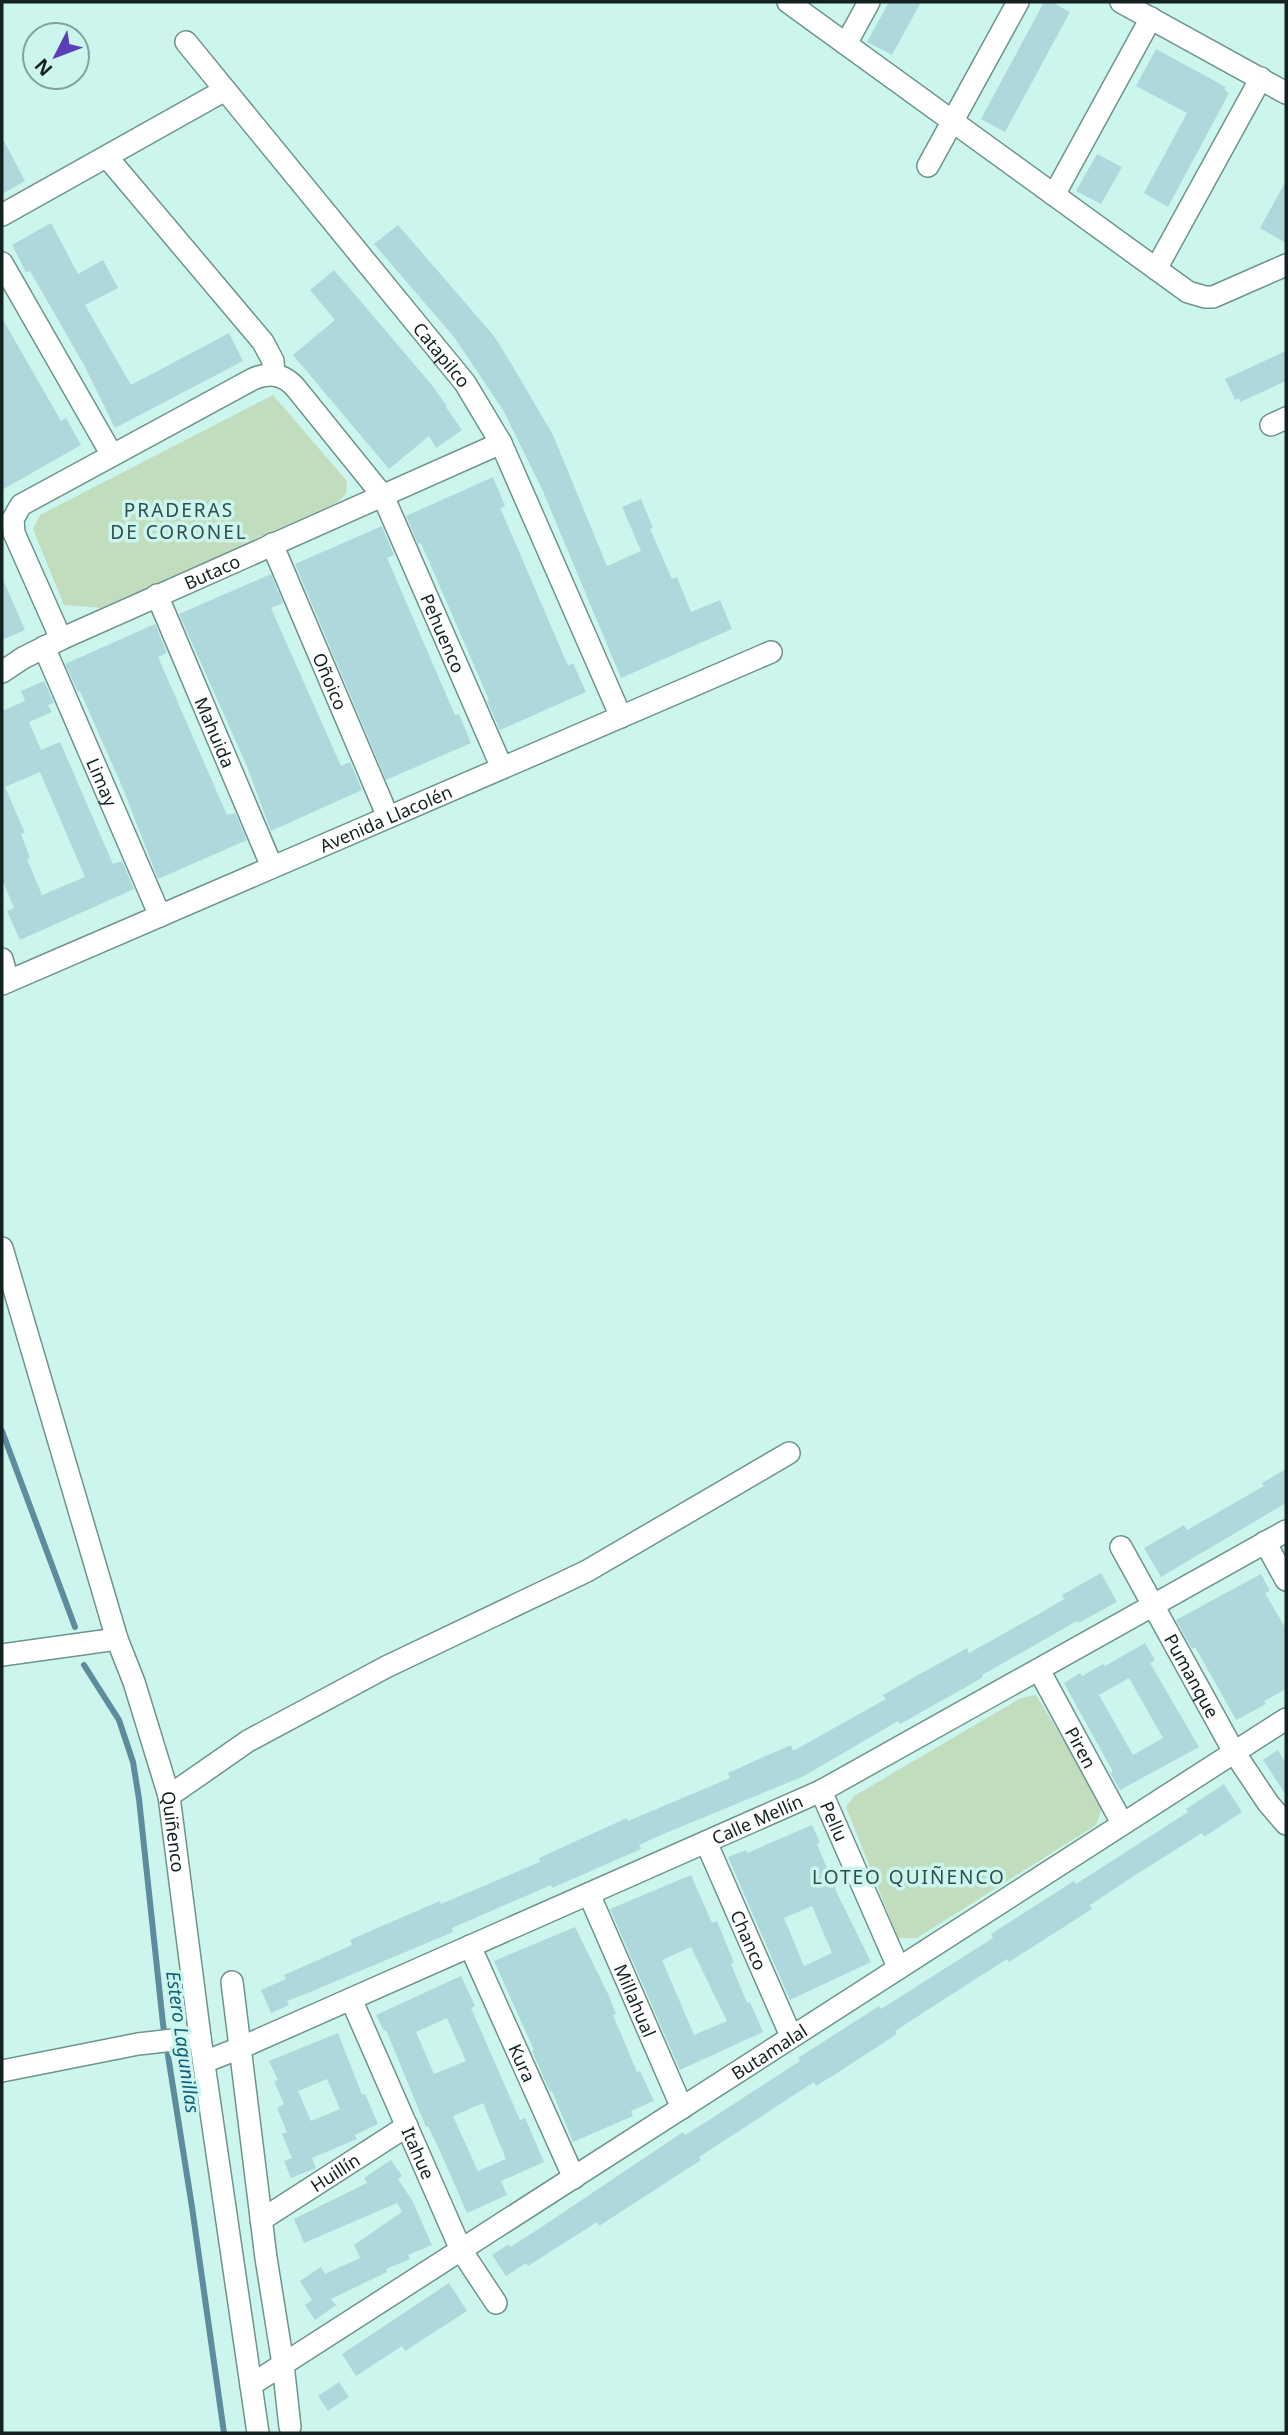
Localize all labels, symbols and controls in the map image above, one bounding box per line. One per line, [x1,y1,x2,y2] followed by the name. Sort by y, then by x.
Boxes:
[21,21,91,91] north arrow
[29,53,58,82] text: N
[408,317,476,392] street label: Catapilco
[110,497,248,545] district label: PRADERAS DE CORONEL
[180,549,244,595] street label: Butaco
[415,590,471,676] street label: Pehuenco
[307,649,353,714] street label: Oñoico
[189,693,241,771] street label: Mahuida
[81,754,123,811] street label: Limay
[316,779,456,858] street label: Avenida Llacolén
[1159,1629,1225,1722] street label: Pumanque
[1060,1722,1102,1772] street label: Piren
[708,1789,806,1850] street label: Calle Mellín
[156,1790,191,1874] street label: Quiñenco
[815,1797,854,1845] street label: Pellu
[812,1864,1006,1890] district label: LOTEO QUIÑENCO
[725,1906,773,1974] street label: Chanco
[609,1960,662,2041] street label: Millahual
[160,1969,206,2115] water label: Estero Lagunillas
[726,2018,812,2085] street label: Butamalal
[503,2040,541,2086] street label: Kura
[396,2123,440,2183] street label: Itahue
[306,2148,364,2197] street label: Huillín

